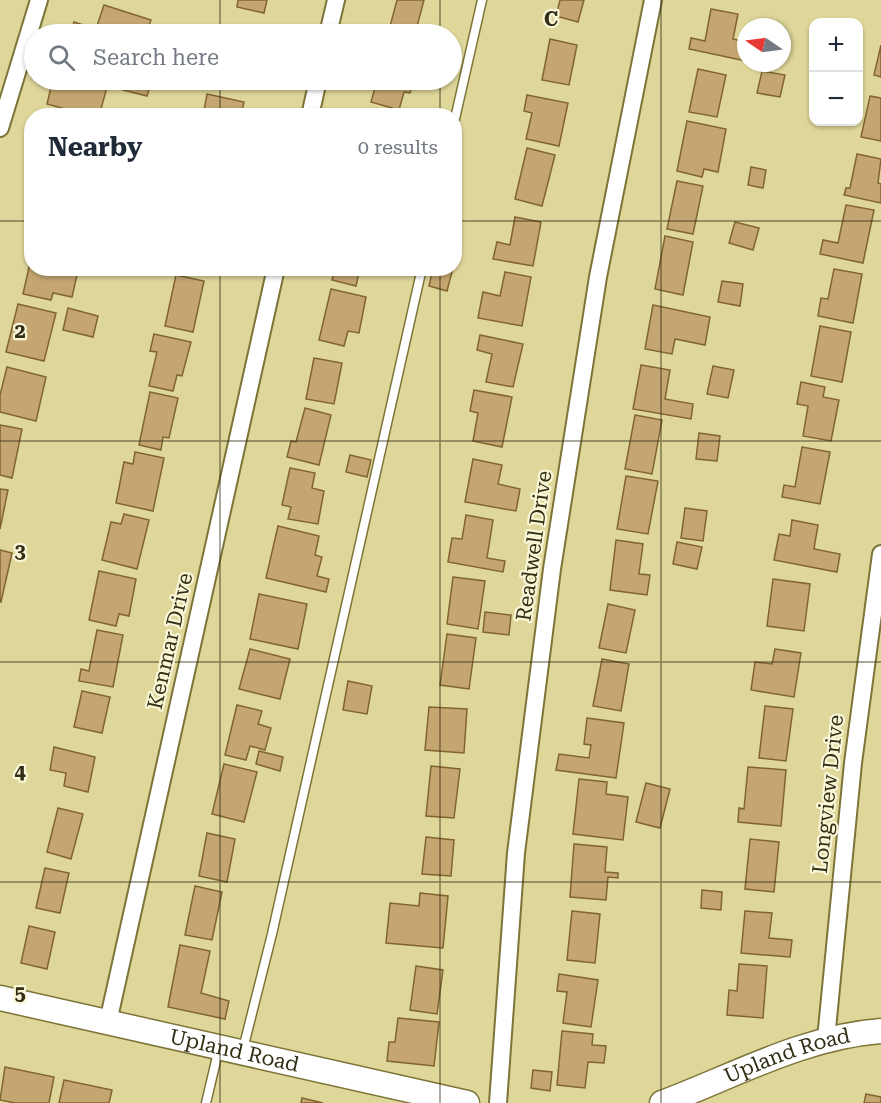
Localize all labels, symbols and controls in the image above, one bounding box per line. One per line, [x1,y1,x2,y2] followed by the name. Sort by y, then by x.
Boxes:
[544,7,558,31] text: C
[737,18,791,72] north arrow
[809,18,863,126] map controls
[809,18,863,72] button: +
[24,24,462,90] search box
[45,41,78,74] icon: search
[93,45,219,70] text: Search here
[809,72,863,126] button: −
[48,132,142,162] text: Nearby
[358,135,438,159] text: 0 results
[14,319,26,343] text: 2
[512,469,556,623] street label: Readwell Drive
[14,539,26,563] text: 3
[143,570,197,712] street label: Kenmar Drive
[808,713,848,875] street label: Longview Drive
[14,760,26,784] text: 4
[14,981,26,1005] text: 5
[720,1023,853,1088] street label: Upland Road
[167,1024,302,1077] street label: Upland Road

